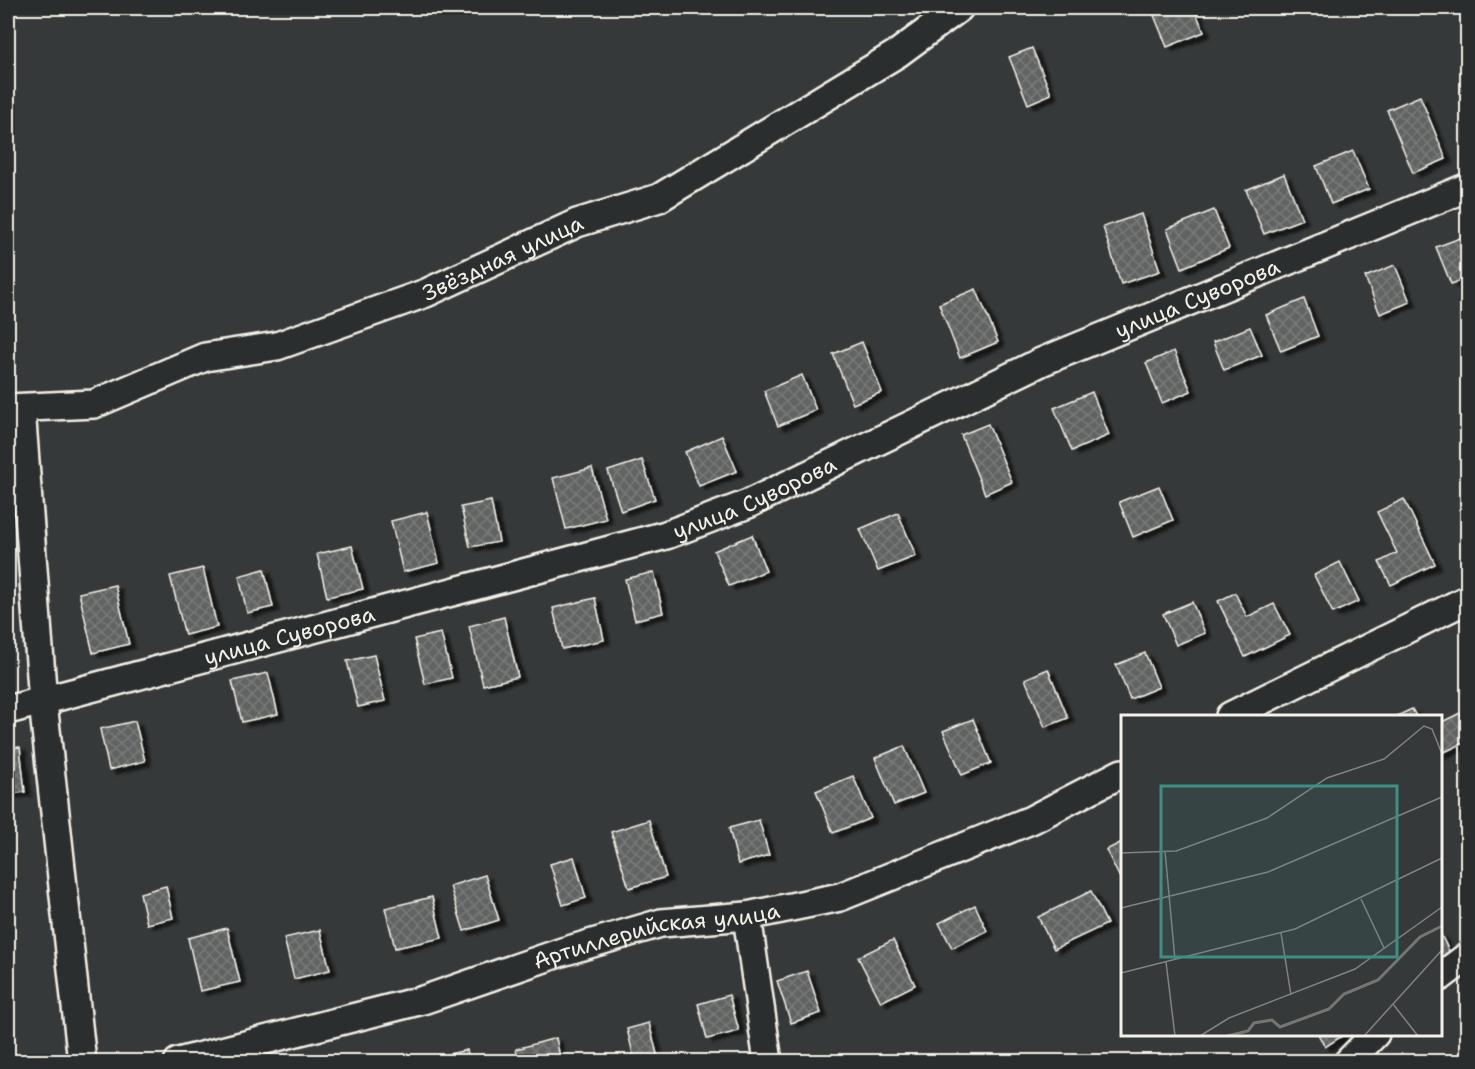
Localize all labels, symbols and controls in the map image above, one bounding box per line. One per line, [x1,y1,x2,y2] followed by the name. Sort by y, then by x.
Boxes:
[417,208,588,307] street label: Звёздная улица
[1111,251,1284,345] street label: улица Суворова
[669,449,841,546] street label: улица Суворова
[201,599,378,672] street label: улица Суворова
[1121,715,1442,1036] inset map
[529,895,782,975] street label: Артиллерийская улица

